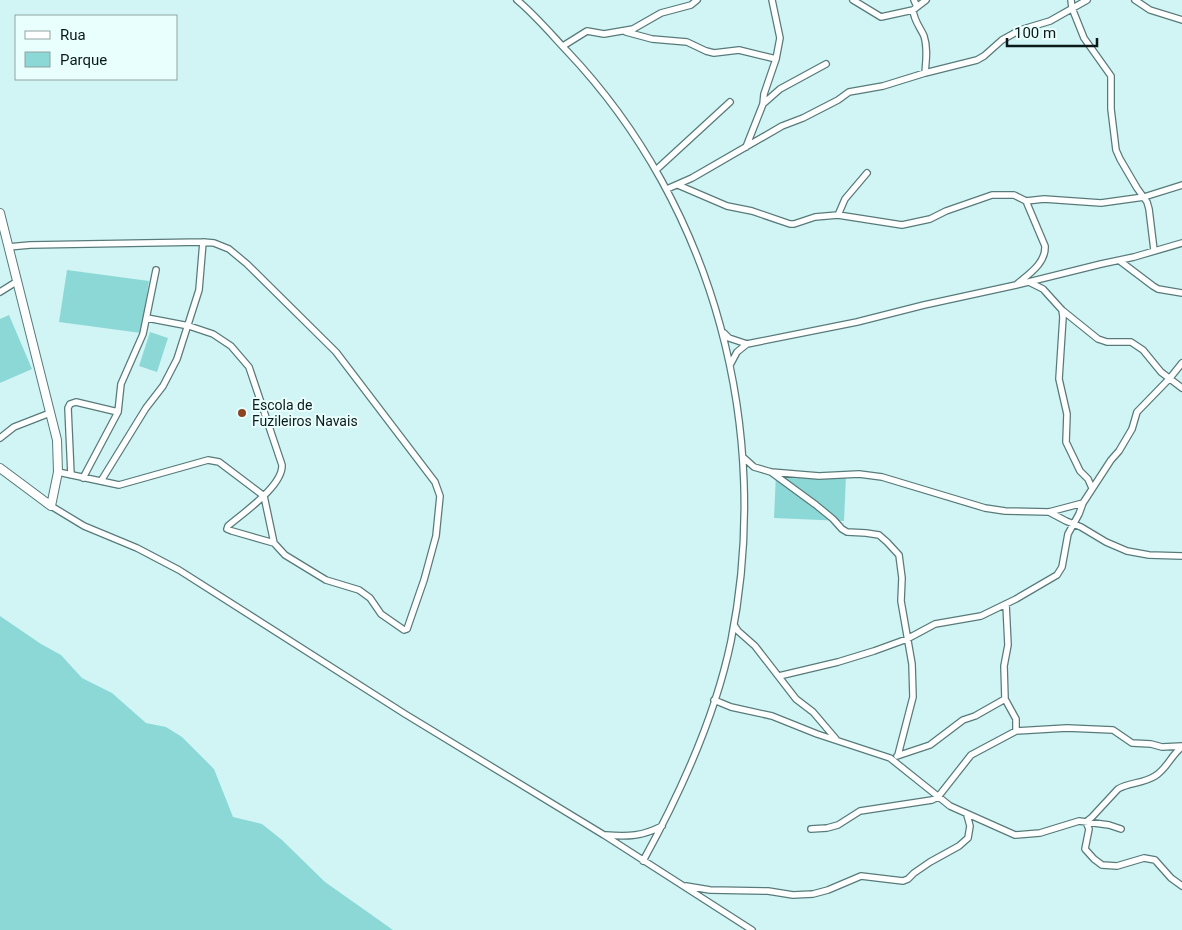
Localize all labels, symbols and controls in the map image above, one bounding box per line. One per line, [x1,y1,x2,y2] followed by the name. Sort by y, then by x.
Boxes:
[15,15,178,80] legend
[1007,15,1097,47] scale bar
[1014,24,1056,42] text: 100 m
[60,26,86,44] text: Rua
[60,51,107,69] text: Parque
[252,397,358,429] place label: Escola de Fuzileiros Navais
[236,407,248,419] marker: Escola de Fuzileiros Navais

